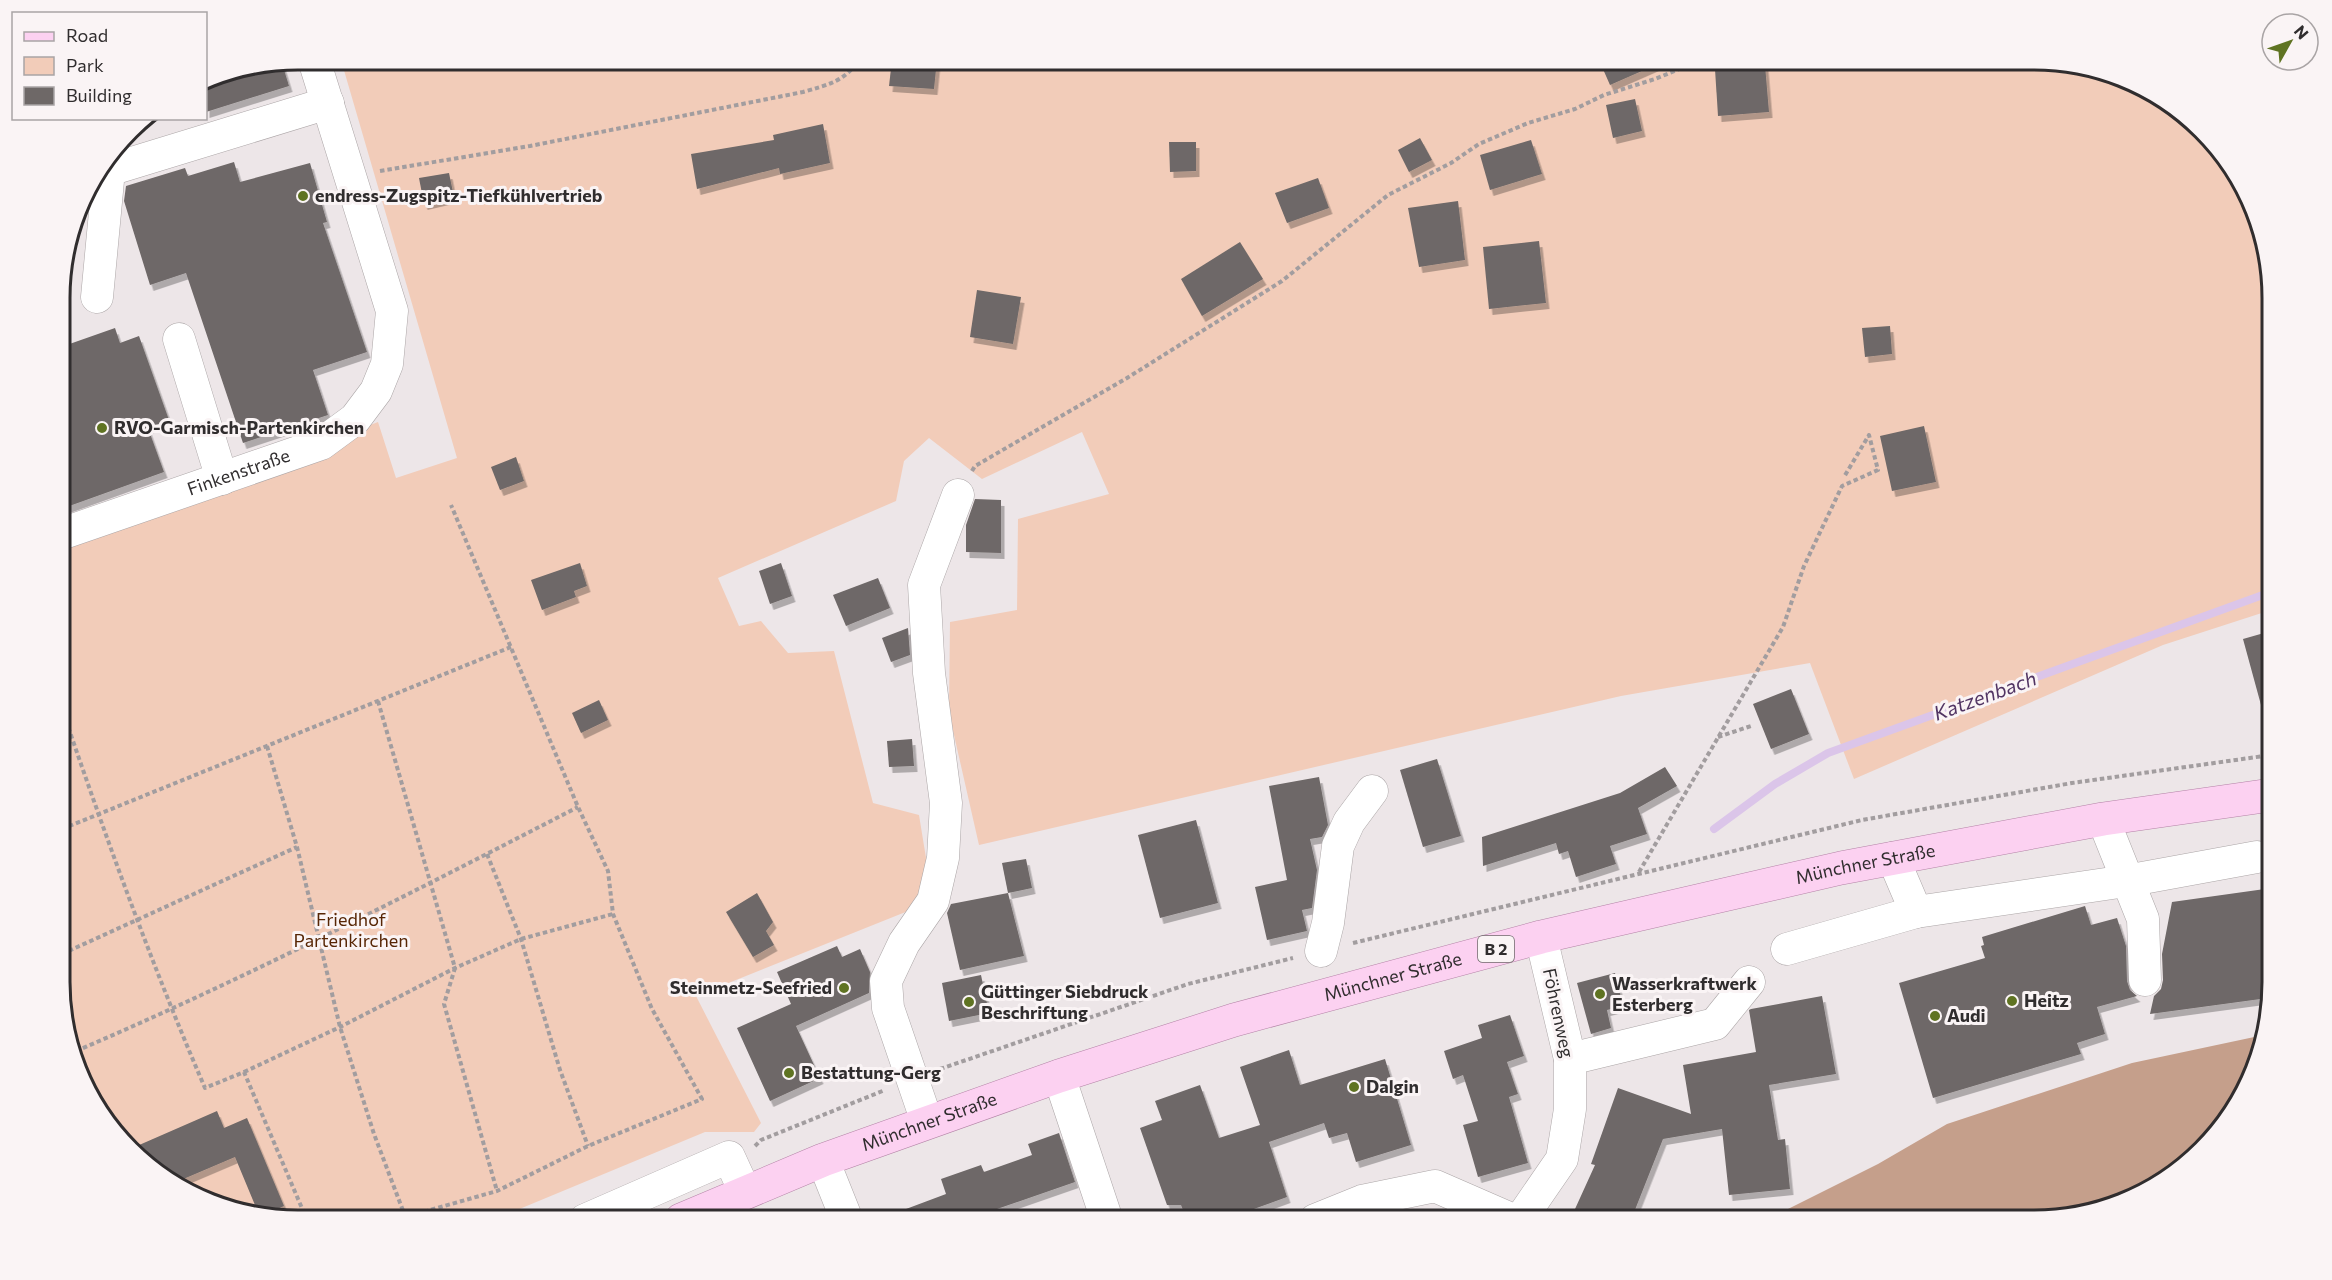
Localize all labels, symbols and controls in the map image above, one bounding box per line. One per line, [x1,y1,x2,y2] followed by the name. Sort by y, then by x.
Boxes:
[12,12,207,120] legend
[2260,12,2320,72] north arrow
[2291,21,2313,43] text: N
[66,24,108,46] text: Road
[66,54,104,76] text: Park
[66,84,132,106] text: Building
[315,184,603,206] place label: endress-Zugspitz-Tiefkühlvertrieb
[296,189,310,203] marker: endress-Zugspitz-Tiefkühlvertrieb
[114,416,364,438] place label: RVO-Garmisch-Partenkirchen
[95,421,109,435] marker: RVO-Garmisch-Partenkirchen
[184,444,292,499] street label: Finkenstraße
[1930,665,2039,725] water label: Katzenbach
[1793,839,1937,888] street label: Münchner Straße
[293,908,409,951] park label: Friedhof Partenkirchen
[1478,936,1514,962] road number: B 2
[1321,947,1464,1005] street label: Münchner Straße
[1539,966,1579,1060] street label: Föhrenweg
[1612,972,1757,1015] place label: Wasserkraftwerk Esterberg
[670,976,832,998] place label: Steinmetz-Seefried
[981,980,1149,1023] place label: Güttinger Siebdruck Beschriftung
[837,981,851,995] marker: Steinmetz-Seefried
[1593,987,1607,1001] marker: Wasserkraftwerk Esterberg
[2024,989,2069,1011] place label: Heitz
[2005,994,2019,1008] marker: Heitz
[962,995,976,1009] marker: Güttinger Siebdruck Beschriftung
[1947,1004,1986,1026] place label: Audi
[1928,1009,1942,1023] marker: Audi
[801,1061,941,1083] place label: Bestattung-Gerg
[782,1066,796,1080] marker: Bestattung-Gerg
[1366,1075,1419,1097] place label: Dalgin
[1347,1080,1361,1094] marker: Dalgin
[858,1087,1000,1155] street label: Münchner Straße

